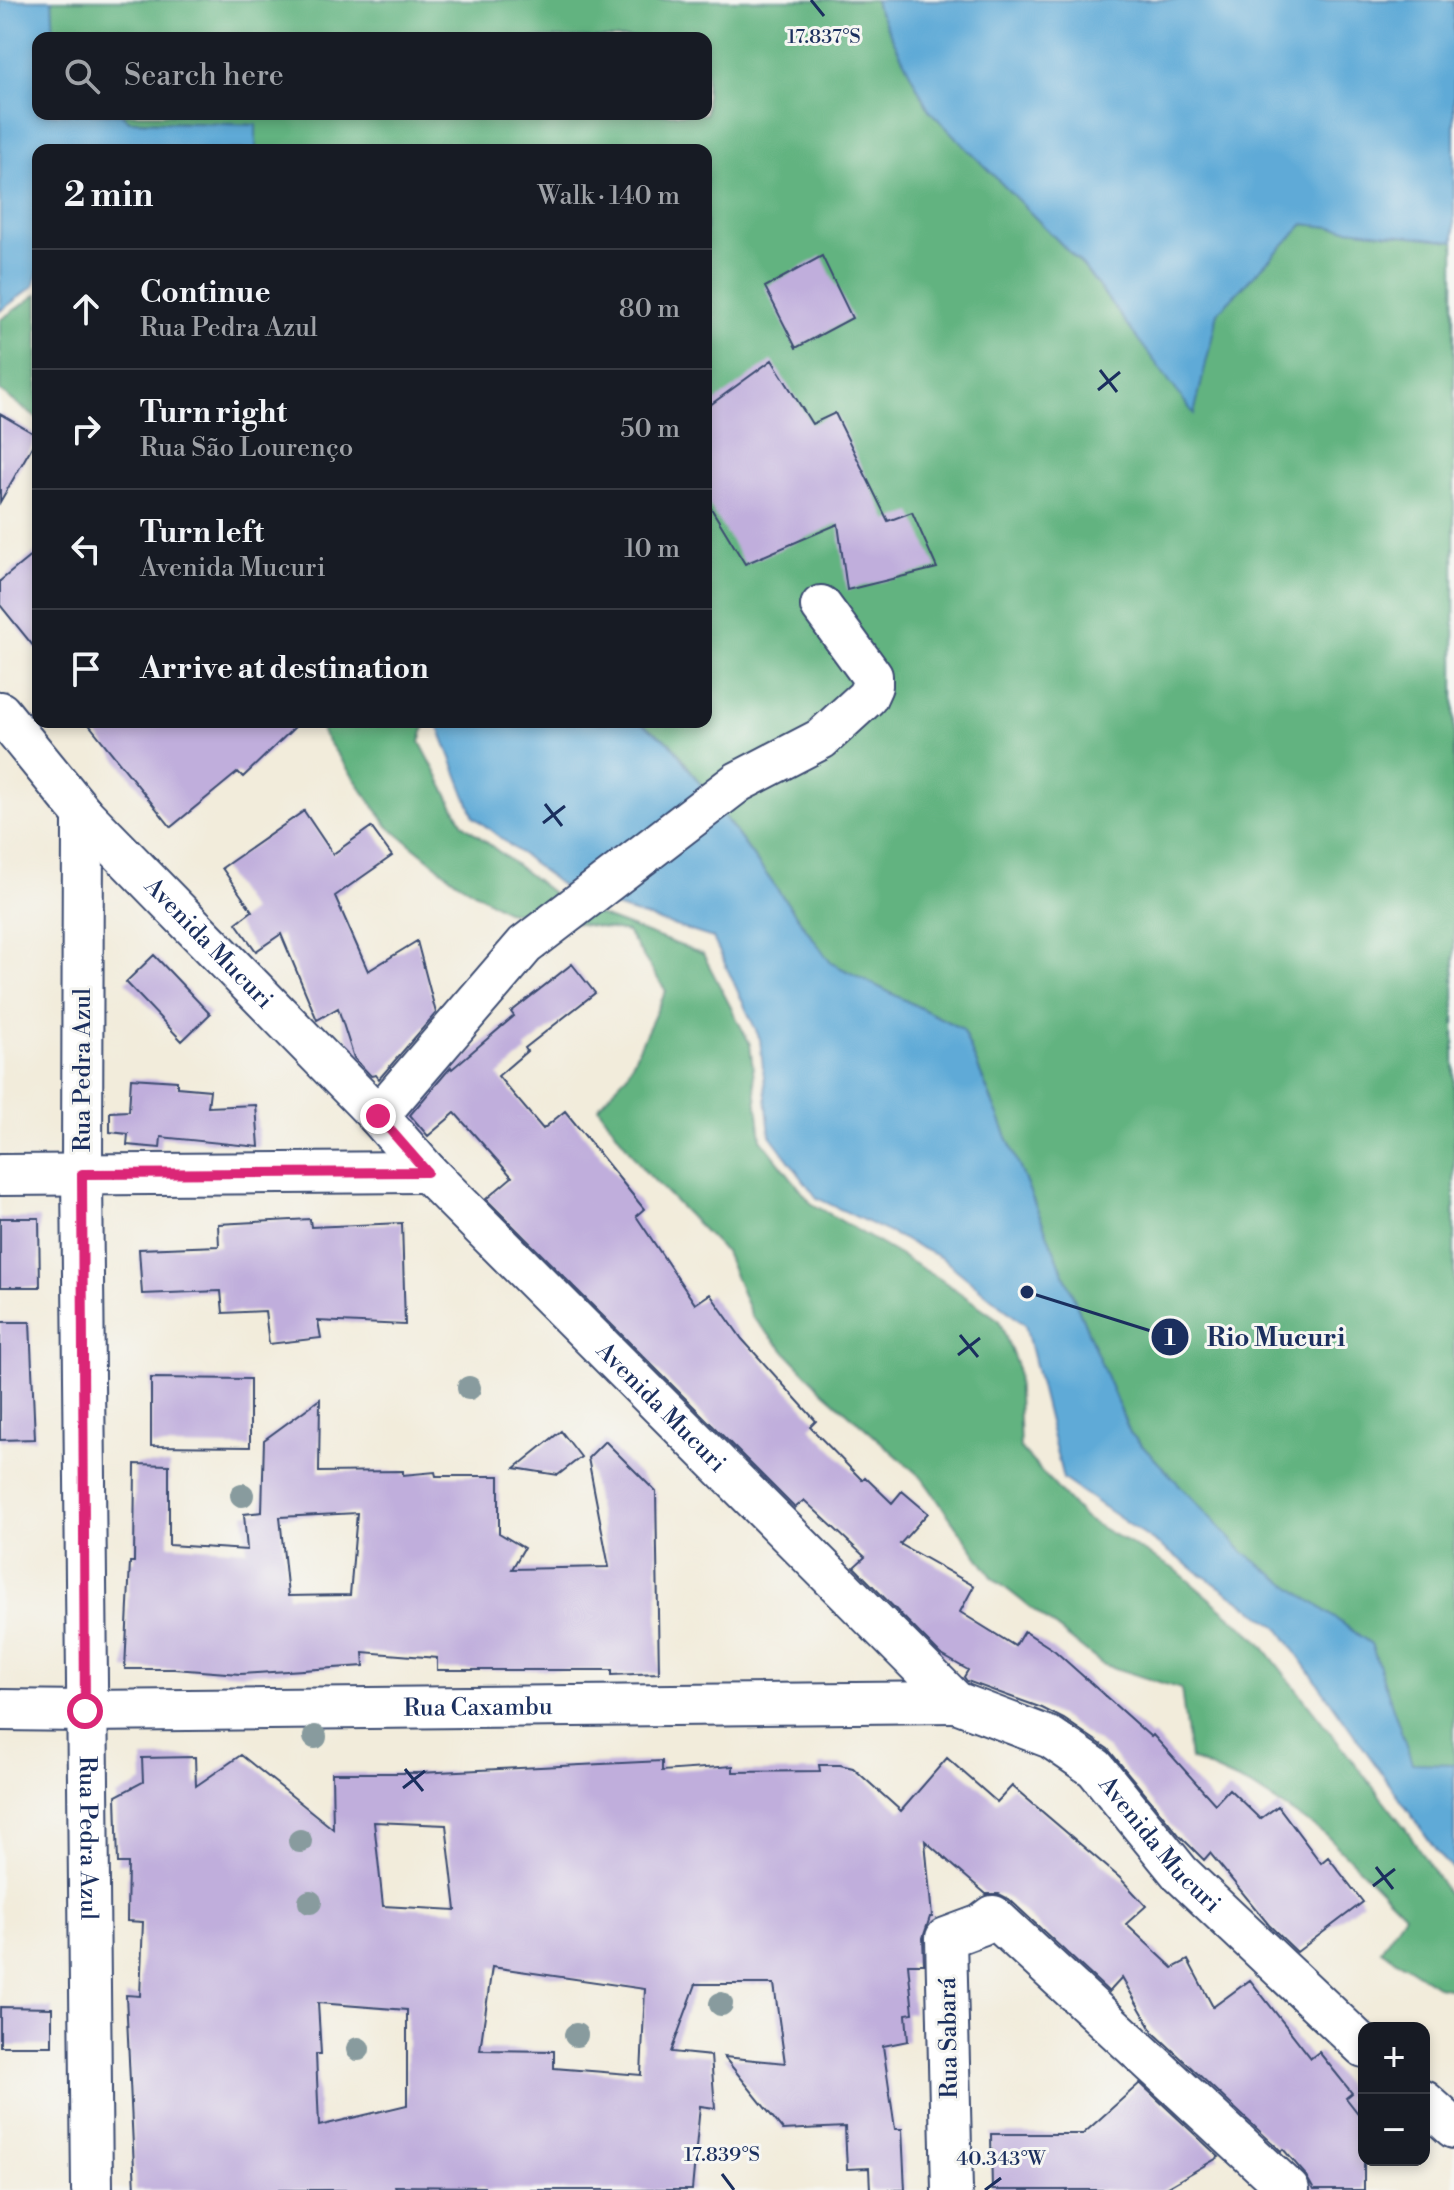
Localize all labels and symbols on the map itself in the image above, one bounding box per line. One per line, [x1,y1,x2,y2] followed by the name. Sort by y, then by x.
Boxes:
[787,25,861,50] text: 17.837°S
[137,871,279,1016] street label: Avenida Mucuri
[68,988,98,1152] street label: Rua Pedra Azul
[360,1098,396,1134] route end
[1150,1312,1361,1362] callout: Rio Mucuri
[1207,1322,1345,1354] text: Rio Mucuri
[1164,1323,1176,1353] text: 1
[589,1336,732,1479] street label: Avenida Mucuri
[403,1692,553,1724] street label: Rua Caxambu
[67,1693,103,1729] route start
[72,1756,103,1920] street label: Rua Pedra Azul
[1091,1770,1227,1920] street label: Avenida Mucuri
[933,1976,965,2099] street label: Rua Sabará
[684,2143,760,2168] text: 17.839°S
[956,2147,1047,2172] text: 40.343°W

